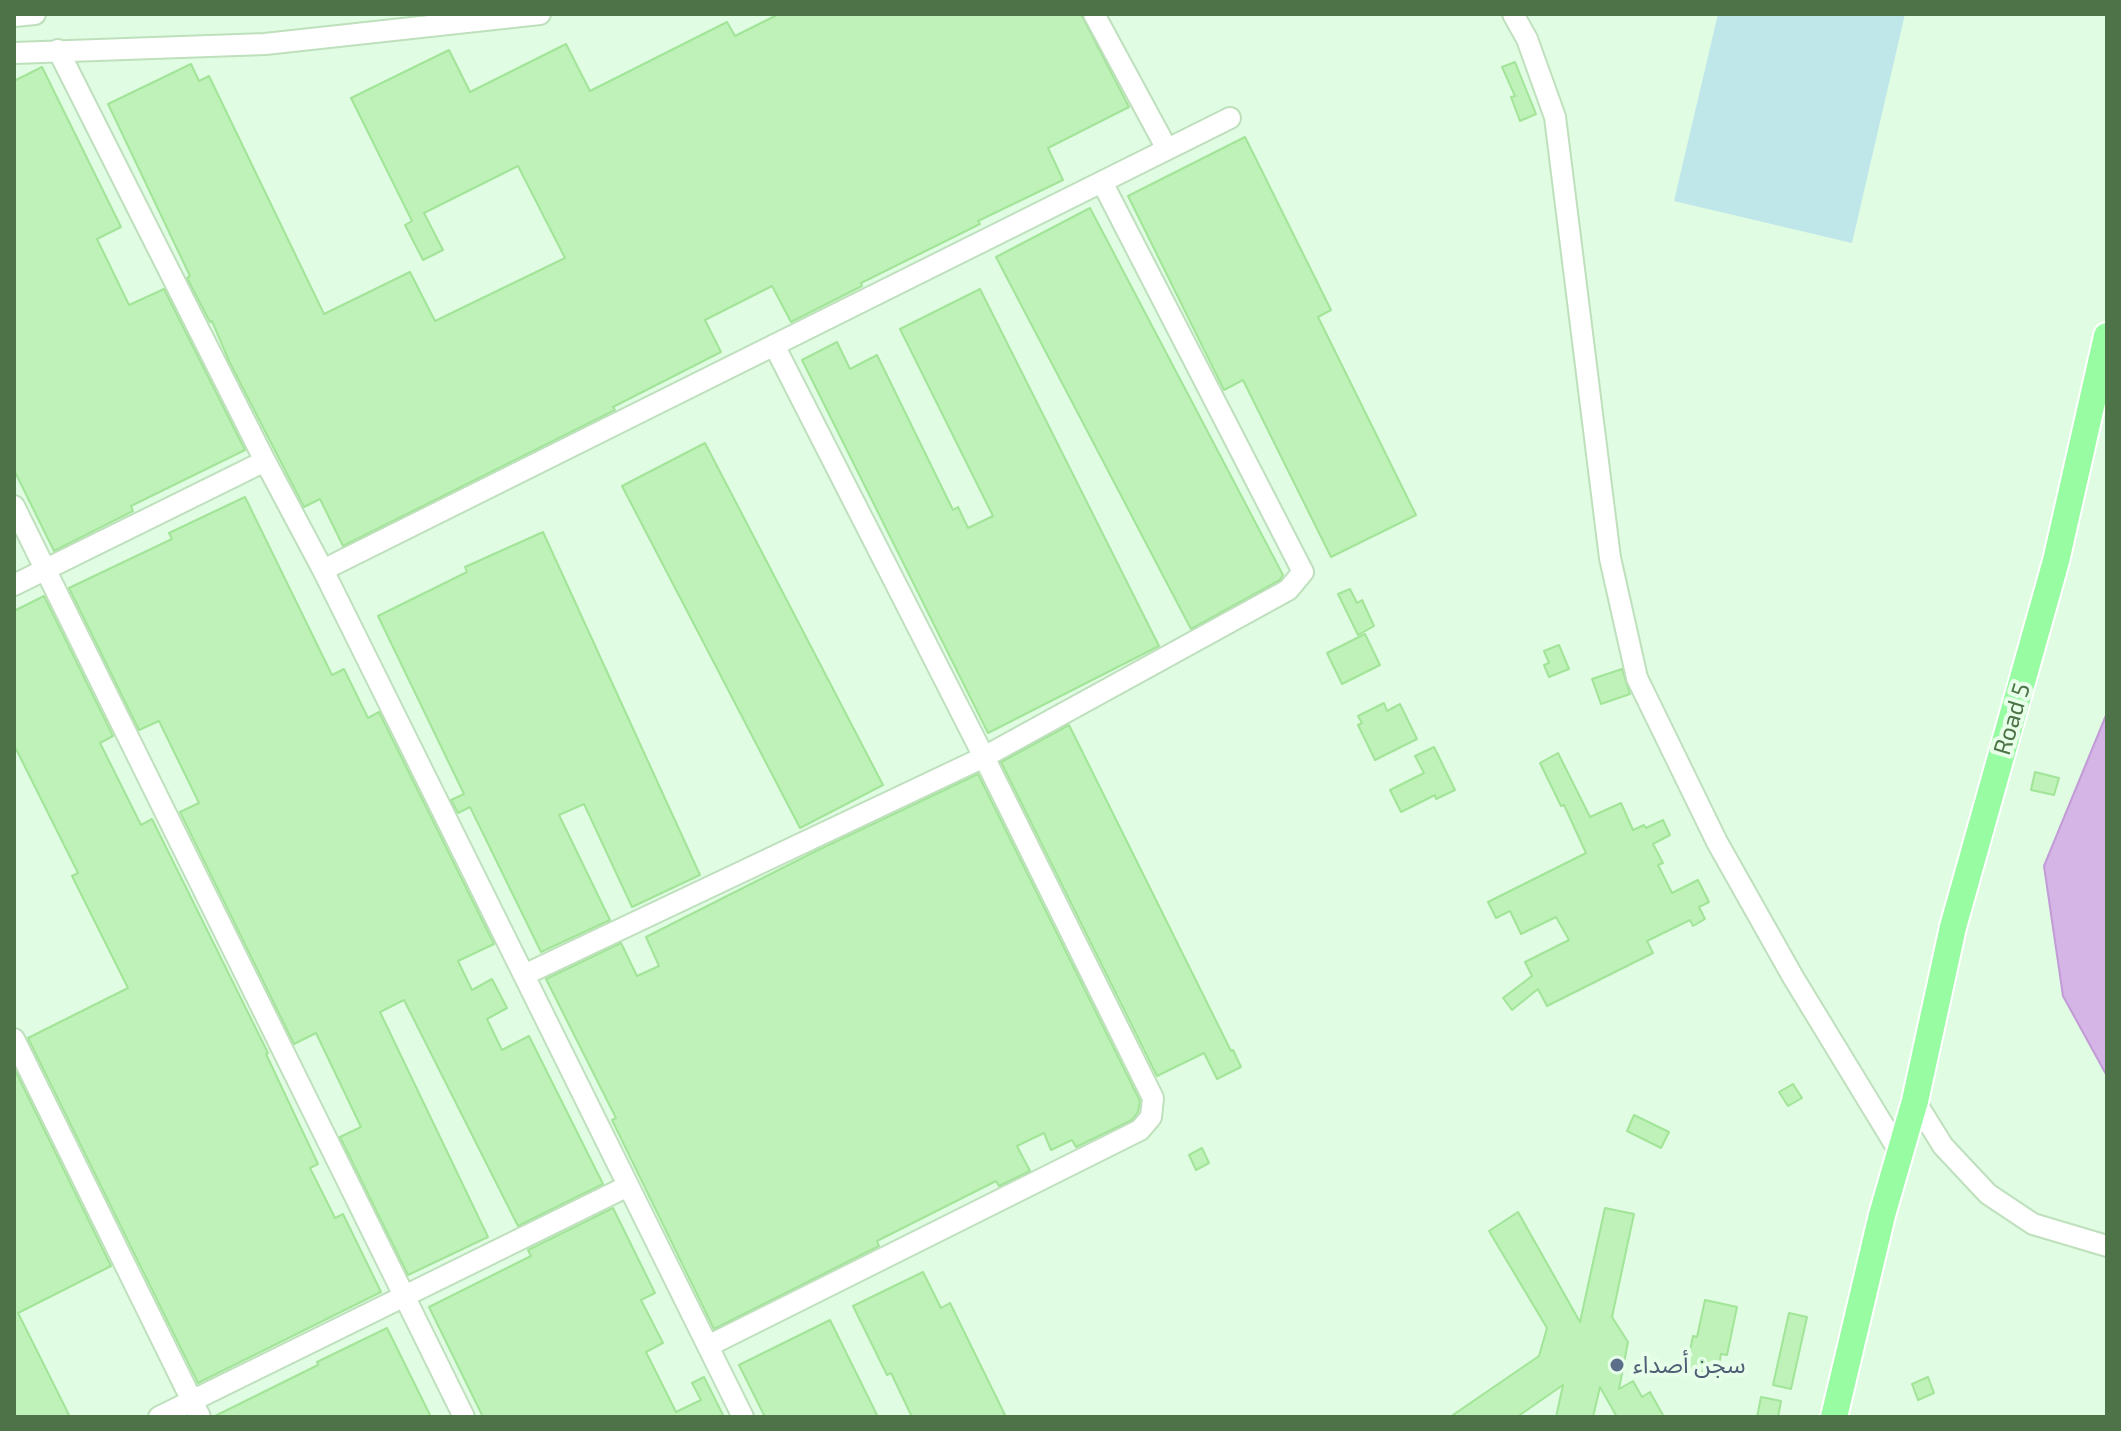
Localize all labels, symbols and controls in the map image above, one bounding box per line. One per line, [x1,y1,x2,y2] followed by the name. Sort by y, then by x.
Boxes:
[1987,680,2037,758] street label: Road 5
[1633,1351,1746,1379] place label: سجن أصداء
[1608,1356,1626,1374] marker: سجن أصداء

